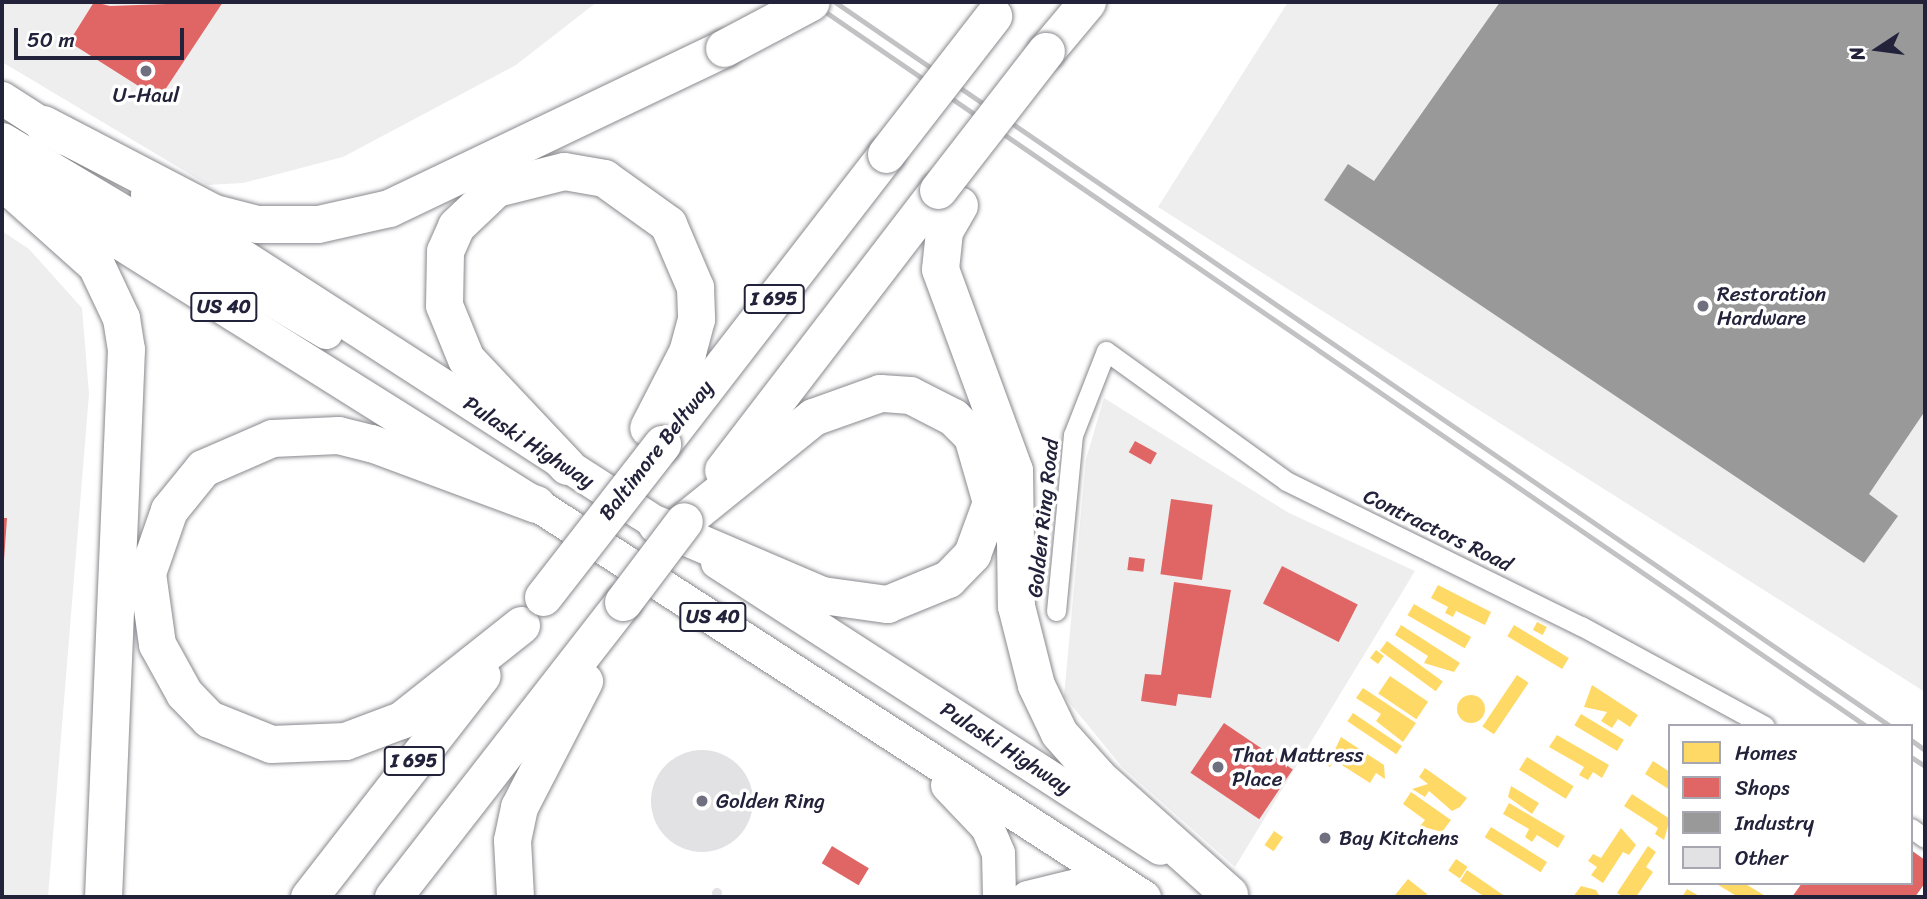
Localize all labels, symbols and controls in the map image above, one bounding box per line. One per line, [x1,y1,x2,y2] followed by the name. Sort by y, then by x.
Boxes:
[18,14,187,58] scale bar
[1843,14,1913,84] north arrow
[27,21,75,59] text: 50 m
[1839,44,1875,64] text: N
[138,63,154,79] marker: U-Haul
[113,82,179,108] place label: U-Haul
[1717,281,1826,331] place label: Restoration Hardware
[742,284,806,314] road number: I 695
[189,292,259,322] road number: US 40
[1695,298,1711,314] marker: Restoration Hardware
[593,375,719,525] street label: Baltimore Beltway
[459,390,599,494] street label: Pulaski Highway
[1022,437,1064,599] street label: Golden Ring Road
[1360,483,1516,577] street label: Contractors Road
[678,602,748,632] road number: US 40
[936,696,1076,800] street label: Pulaski Highway
[1668,724,1913,885] legend
[1735,734,1797,772] text: Homes
[1232,742,1363,792] place label: That Mattress Place
[382,746,446,776] road number: I 695
[1210,759,1226,775] marker: That Mattress Place
[1735,769,1790,807] text: Shops
[716,788,825,814] place label: Golden Ring
[694,793,710,809] marker: Golden Ring
[1735,804,1814,842] text: Industry
[1339,825,1460,851] place label: Bay Kitchens
[1317,830,1333,846] marker: Bay Kitchens
[1735,839,1788,877] text: Other

